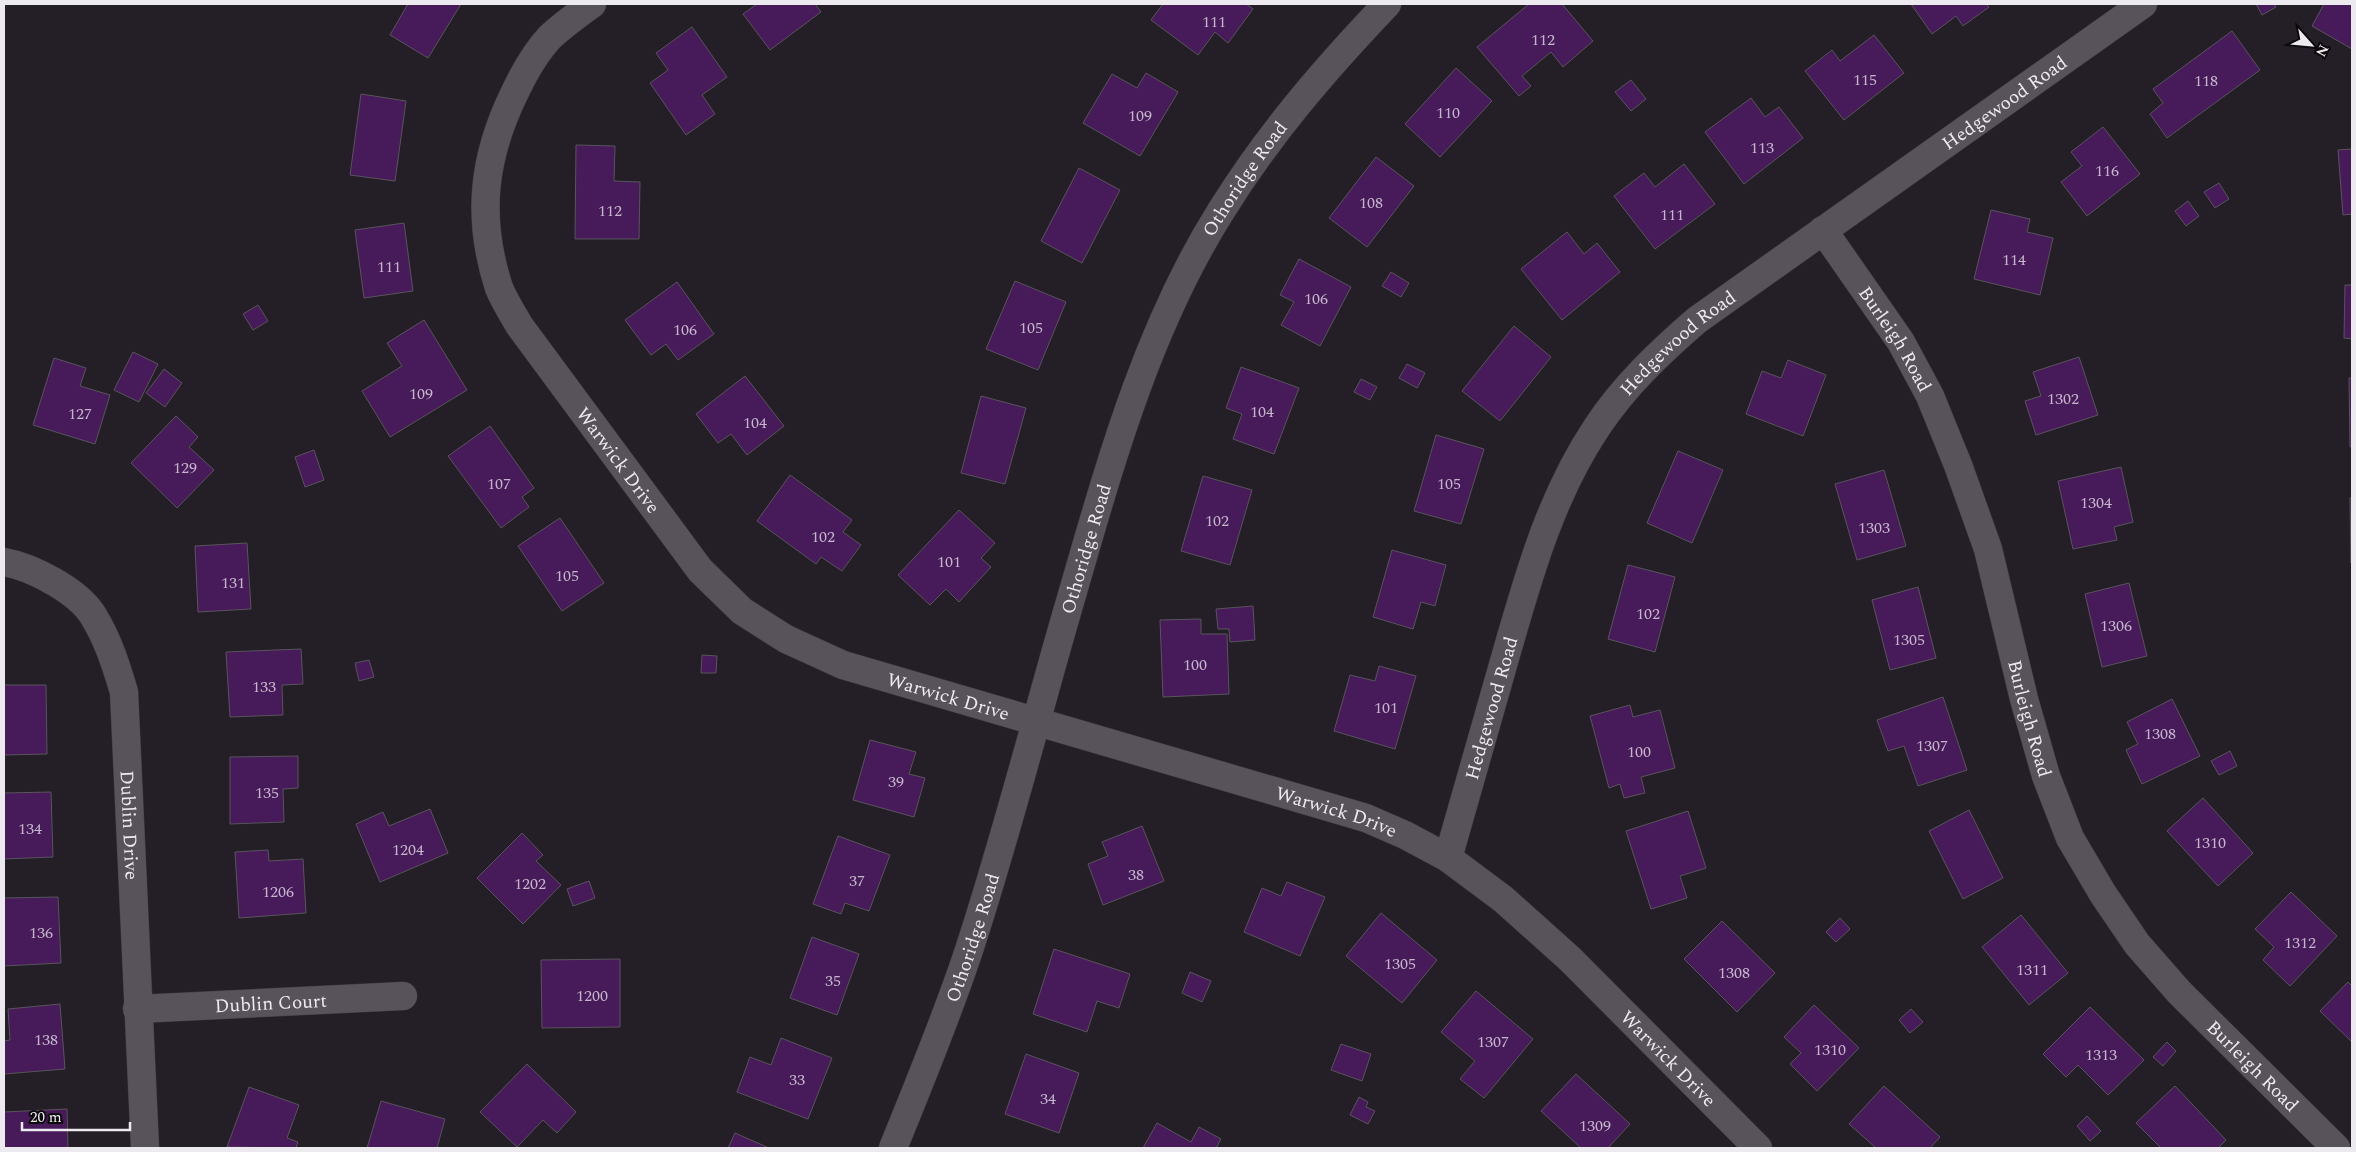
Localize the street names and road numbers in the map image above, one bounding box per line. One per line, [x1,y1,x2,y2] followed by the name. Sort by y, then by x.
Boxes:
[1936,49,2074,158] street label: Hedgewood Road
[1196,115,1295,243] street label: Othoridge Road
[1850,281,1938,398] street label: Burleigh Road
[1613,284,1742,403] street label: Hedgewood Road
[568,401,667,520] street label: Warwick Drive
[1054,480,1120,618] street label: Othoridge Road
[1458,633,1526,783] street label: Hedgewood Road
[1999,657,2059,781] street label: Burleigh Road
[883,666,1013,729] street label: Warwick Drive
[112,770,146,881] street label: Dublin Drive
[1272,779,1401,846] street label: Warwick Drive
[939,870,1008,1007] street label: Othoridge Road
[214,987,328,1021] street label: Dublin Court
[1613,1004,1723,1114] street label: Warwick Drive
[2199,1014,2305,1119] street label: Burleigh Road

